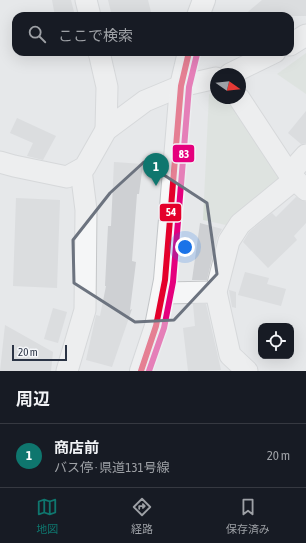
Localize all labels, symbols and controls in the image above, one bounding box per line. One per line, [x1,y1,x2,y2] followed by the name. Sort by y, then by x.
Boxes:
[12,12,294,56] search box
[26,23,48,45] icon: search
[58,27,133,44] text: ここで検索
[210,68,246,104] north arrow
[172,144,195,163] line badge: 83
[179,148,189,160] text: 83
[143,153,169,186] pin: 1
[159,203,182,222] line badge: 54
[166,206,176,218] text: 54
[175,237,195,257] your location
[258,323,294,359] map controls
[258,323,294,359] button: locate
[12,343,67,362] scale bar
[18,346,38,358] text: 20 m
[16,389,50,409] text: 周辺
[54,439,99,456] text: 商店前
[26,448,32,463] text: 1
[267,448,290,463] text: 20 m
[54,460,170,475] text: バス停 · 県道131号線
[36,496,58,536] tab: 地図
[131,496,153,536] tab: 経路
[226,496,270,536] tab: 保存済み

